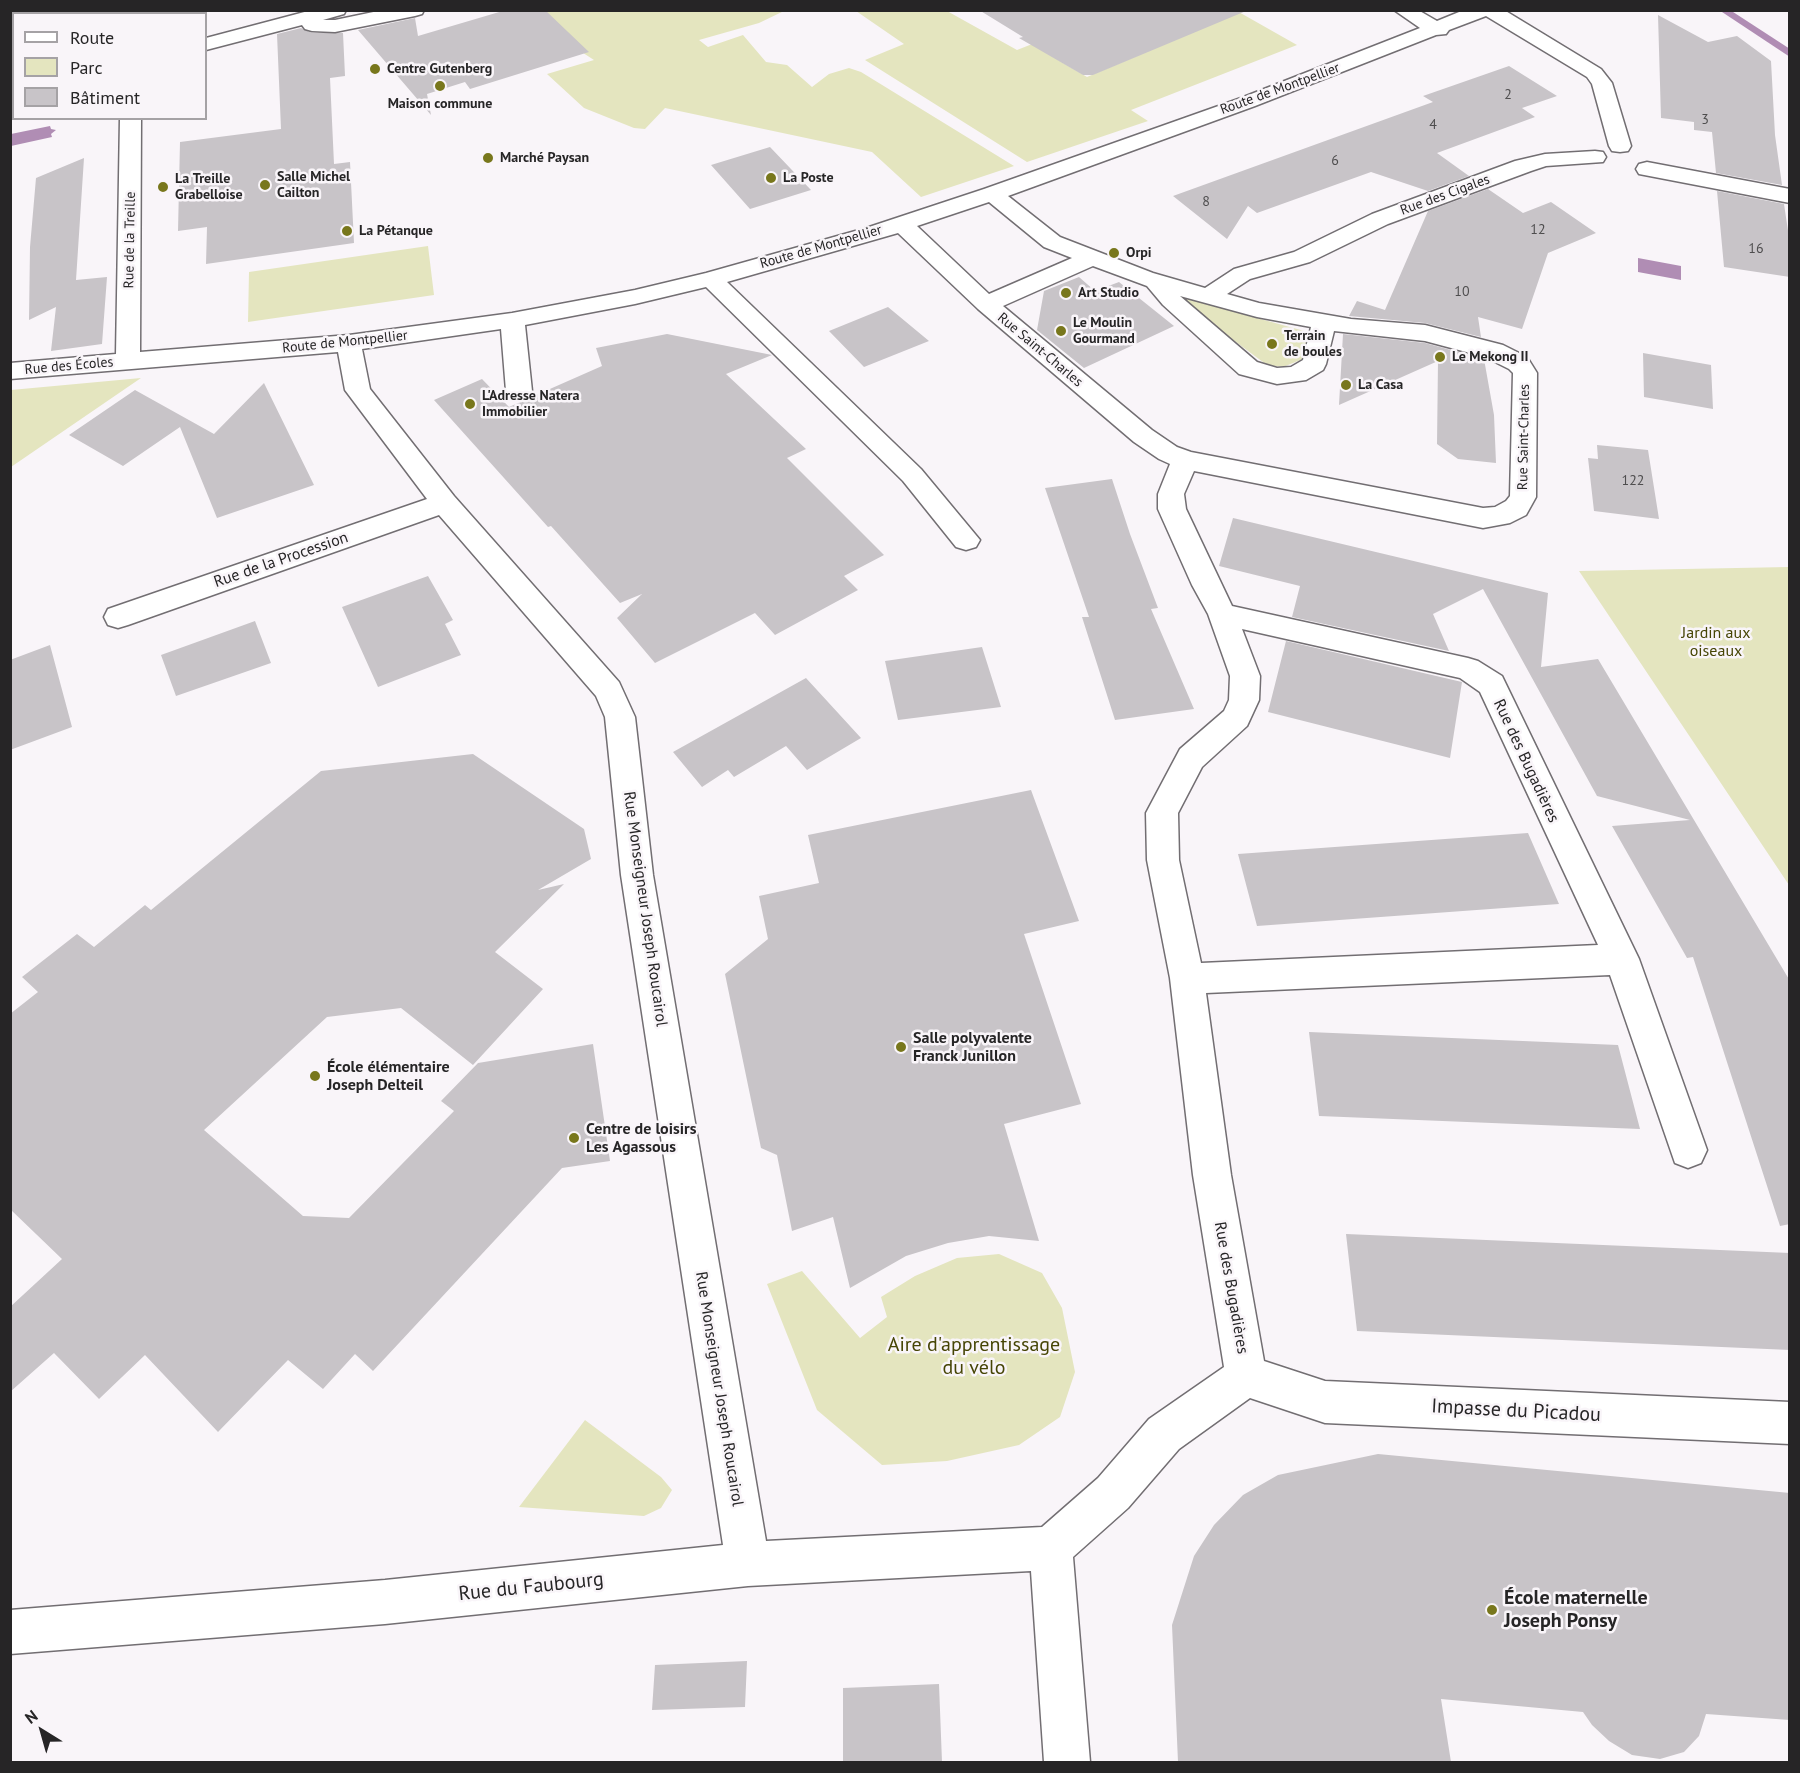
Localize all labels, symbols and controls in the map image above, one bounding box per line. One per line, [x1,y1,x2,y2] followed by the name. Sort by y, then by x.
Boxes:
[12,12,207,120] legend
[70,26,114,49] text: Route
[70,56,103,79] text: Parc
[1218,60,1342,118] street label: Route de Montpellier
[387,61,492,77] place label: Centre Gutenberg
[368,62,382,76] marker: Centre Gutenberg
[433,79,447,93] marker: Maison commune
[70,86,140,109] text: Bâtiment
[1504,87,1512,103] house number: 2
[388,96,492,112] place label: Maison commune
[1701,112,1709,128] house number: 3
[1429,117,1437,133] house number: 4
[500,150,589,166] place label: Marché Paysan
[481,151,495,165] marker: Marché Paysan
[1331,153,1339,169] house number: 6
[277,169,350,202] place label: Salle Michel Cailton
[783,170,834,186] place label: La Poste
[175,171,243,204] place label: La Treille Grabelloise
[764,171,778,185] marker: La Poste
[1398,171,1492,219] street label: Rue des Cigales
[258,178,272,192] marker: Salle Michel Cailton
[156,180,170,194] marker: La Treille Grabelloise
[121,191,139,289] street label: Rue de la Treille
[1202,194,1210,210] house number: 8
[758,222,884,272] street label: Route de Montpellier
[1530,222,1546,238] house number: 12
[359,223,433,239] place label: La Pétanque
[340,224,354,238] marker: La Pétanque
[1748,241,1764,257] house number: 16
[1126,245,1152,261] place label: Orpi
[1107,246,1121,260] marker: Orpi
[1454,284,1470,300] house number: 10
[1078,285,1139,301] place label: Art Studio
[1059,286,1073,300] marker: Art Studio
[994,309,1086,391] street label: Rue Saint-Charles
[1073,315,1135,348] place label: Le Moulin Gourmand
[1054,324,1068,338] marker: Le Moulin Gourmand
[281,327,409,357] street label: Route de Montpellier
[1284,328,1342,360] place label: Terrain de boules
[1265,337,1279,351] marker: Terrain de boules
[1452,349,1529,365] place label: Le Mekong II
[1433,350,1447,364] marker: Le Mekong II
[24,354,114,378] street label: Rue des Écoles
[1358,377,1403,393] place label: La Casa
[1339,378,1353,392] marker: La Casa
[1515,384,1533,490] street label: Rue Saint-Charles
[482,388,579,420] place label: L'Adresse Natera Immobilier
[463,397,477,411] marker: L'Adresse Natera Immobilier
[1622,473,1644,489] house number: 122
[211,528,351,592] street label: Rue de la Procession
[1682,623,1750,661] park label: Jardin aux oiseaux
[1489,696,1563,826] street label: Rue des Bugadières
[619,790,671,1028] street label: Rue Monseigneur Joseph Roucairol
[913,1028,1032,1066] place label: Salle polyvalente Franck Junillon
[894,1040,908,1054] marker: Salle polyvalente Franck Junillon
[327,1057,450,1095] place label: École élémentaire Joseph Delteil
[308,1069,322,1083] marker: École élémentaire Joseph Delteil
[586,1119,696,1157] place label: Centre de loisirs Les Agassous
[567,1131,581,1145] marker: Centre de loisirs Les Agassous
[1210,1220,1252,1356] street label: Rue des Bugadières
[691,1270,747,1508] street label: Rue Monseigneur Joseph Roucairol
[888,1333,1060,1380] park label: Aire d'apprentissage du vélo
[1431,1395,1601,1427] street label: Impasse du Picadou
[457,1567,605,1607] street label: Rue du Faubourg
[1504,1586,1648,1633] place label: École maternelle Joseph Ponsy
[1485,1603,1499,1617] marker: École maternelle Joseph Ponsy
[12,1701,72,1761] north arrow
[21,1705,41,1728] text: N

